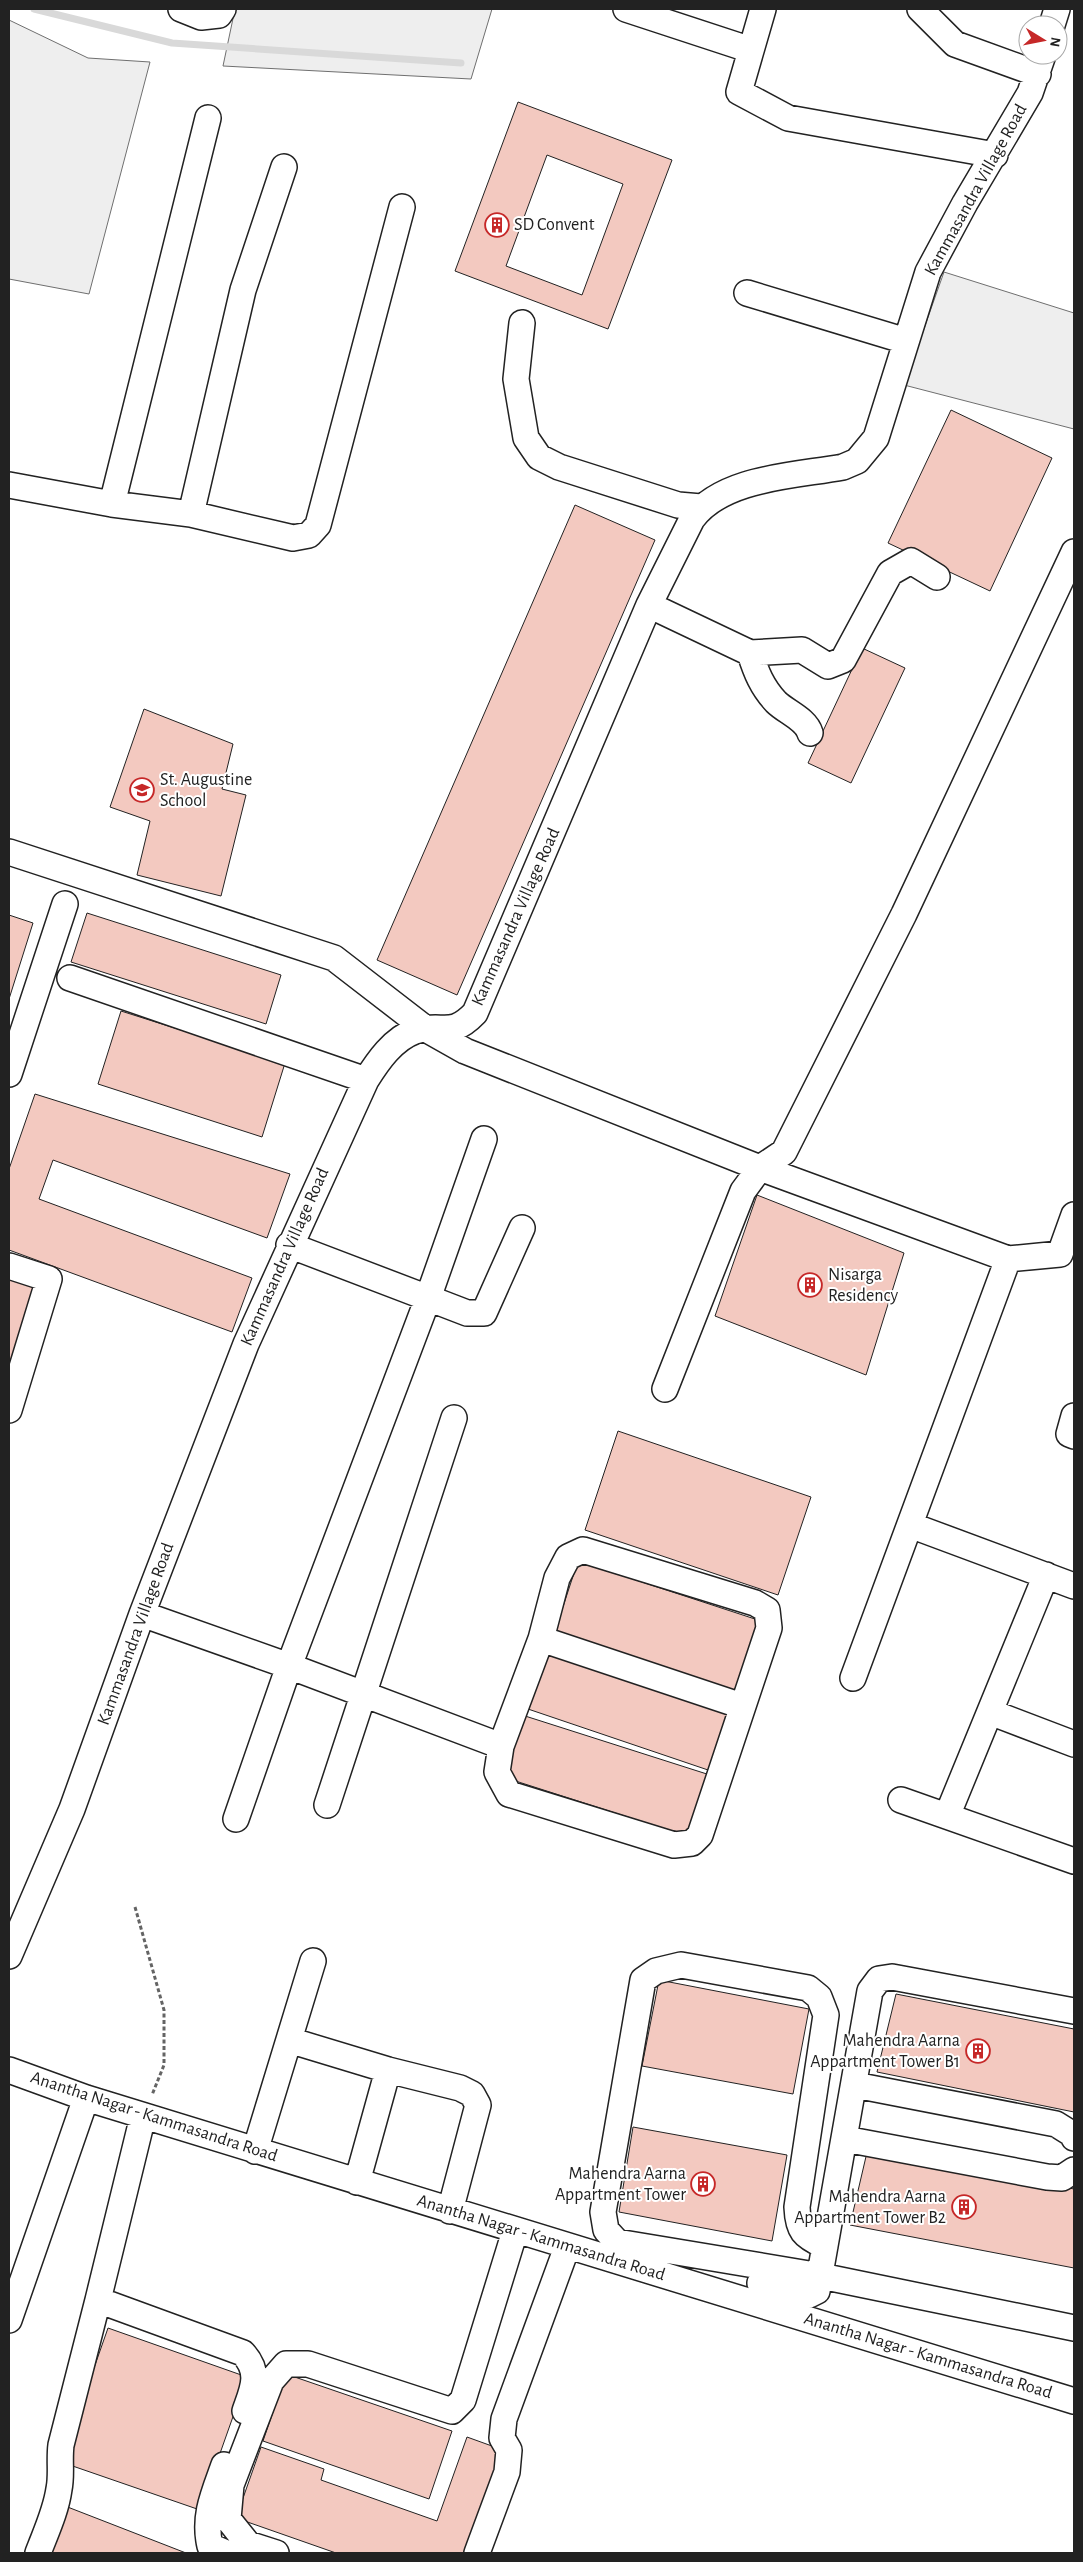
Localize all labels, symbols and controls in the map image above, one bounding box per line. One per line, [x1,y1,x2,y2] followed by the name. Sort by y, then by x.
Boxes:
[1018,15,1068,65] north arrow
[1047,36,1063,48] text: N
[921,101,1031,279] street label: Kammasandra Village Road
[484,212,510,238] building icon: SD Convent
[514,216,595,234] place label: SD Convent
[160,771,252,810] place label: St. Augustine School
[129,777,155,803] school or university icon: St. Augustine School
[469,825,563,1009] street label: Kammasandra Village Road
[238,1165,332,1349] street label: Kammasandra Village Road
[828,1266,898,1305] place label: Nisarga Residency
[797,1272,823,1298] building icon: Nisarga Residency
[95,1540,177,1728] street label: Kammasandra Village Road
[810,2032,960,2071] place label: Mahendra Aarna Appartment Tower B1
[965,2038,991,2064] building icon: Mahendra Aarna Appartment Tower B1
[28,2069,280,2165] street label: Anantha Nagar - Kammasandra Road
[555,2165,686,2204] place label: Mahendra Aarna Appartment Tower
[690,2171,716,2197] building icon: Mahendra Aarna Appartment Tower
[794,2188,946,2227] place label: Mahendra Aarna Appartment Tower B2
[415,2192,667,2284] street label: Anantha Nagar - Kammasandra Road
[951,2194,977,2220] building icon: Mahendra Aarna Appartment Tower B2
[802,2310,1054,2402] street label: Anantha Nagar - Kammasandra Road

